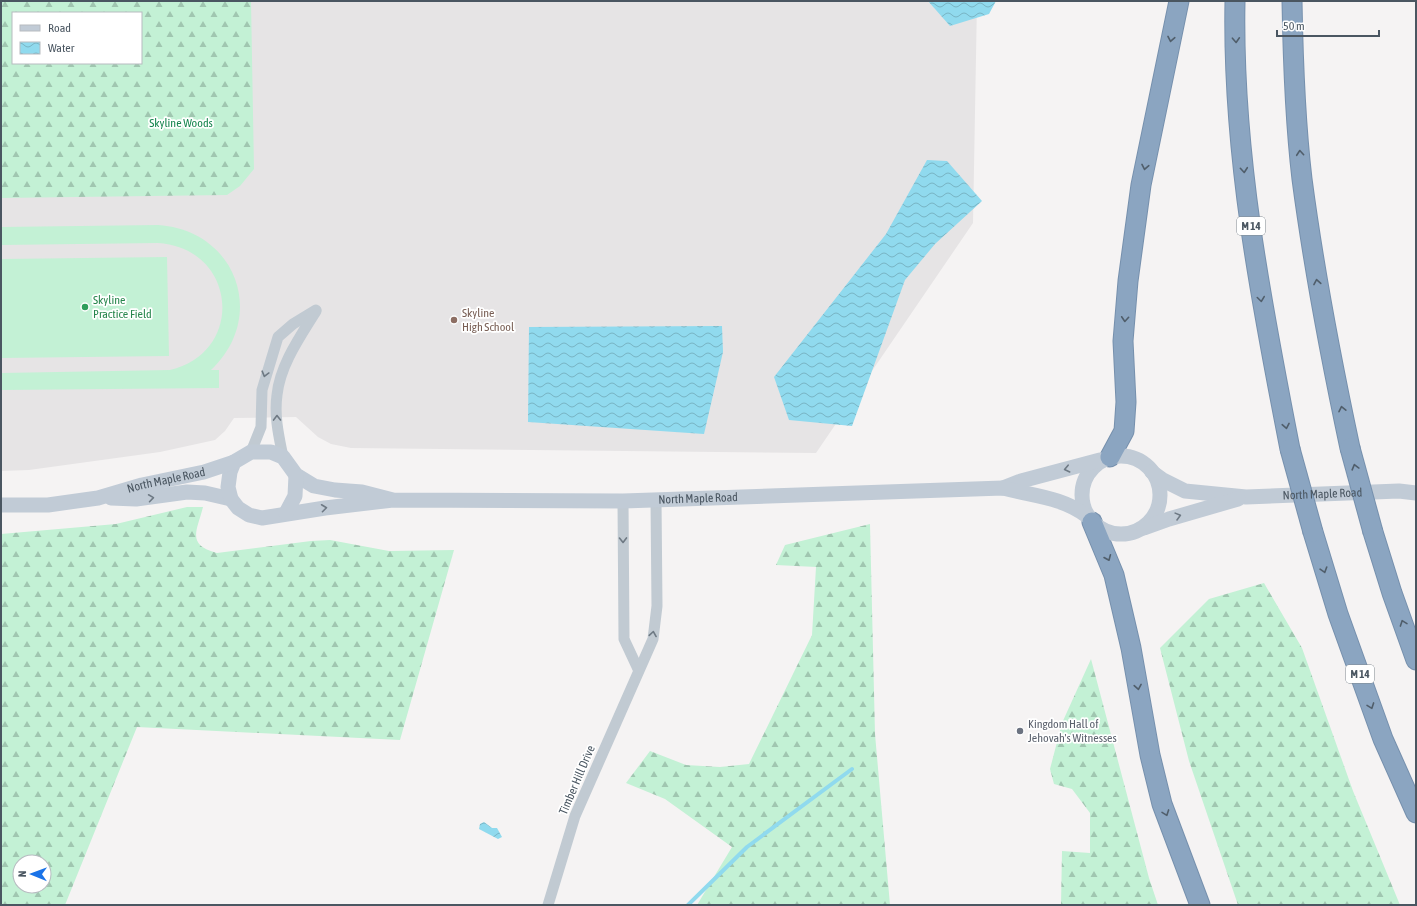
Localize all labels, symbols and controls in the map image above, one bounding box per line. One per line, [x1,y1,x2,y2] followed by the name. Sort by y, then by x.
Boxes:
[12,12,142,64] legend
[1277,12,1379,38] scale bar
[1283,19,1305,33] text: 50 m
[48,21,71,35] text: Road
[1167,36,1175,42] one-way arrow
[1231,37,1240,43] one-way arrow
[48,41,75,55] text: Water
[149,116,213,130] park label: Skyline Woods
[1296,150,1305,156] one-way arrow
[1141,163,1150,170] one-way arrow
[1239,167,1248,173] one-way arrow
[1237,217,1265,235] road number: M 14
[1313,279,1322,285] one-way arrow
[93,293,152,321] place label: Skyline Practice Field
[1256,295,1265,302] one-way arrow
[80,302,90,312] marker: Skyline Practice Field
[462,306,515,334] place label: Skyline High School
[449,315,459,325] marker: Skyline High School
[1121,316,1130,322] one-way arrow
[262,371,270,377] one-way arrow
[1338,406,1346,413] one-way arrow
[273,415,281,421] one-way arrow
[1281,423,1289,429] one-way arrow
[1064,464,1071,473] one-way arrow
[1352,464,1360,470] one-way arrow
[125,465,206,496] street label: North Maple Road
[1282,485,1362,503] street label: North Maple Road
[658,490,738,507] street label: North Maple Road
[148,493,154,502] one-way arrow
[321,504,327,513] one-way arrow
[1175,512,1182,521] one-way arrow
[619,537,627,543] one-way arrow
[1103,553,1111,561] one-way arrow
[1319,566,1328,573] one-way arrow
[1399,620,1407,627] one-way arrow
[648,631,657,637] one-way arrow
[1346,665,1374,683] road number: M 14
[1133,684,1141,690] one-way arrow
[1366,702,1374,709] one-way arrow
[1028,717,1117,745] place label: Kingdom Hall of Jehovah's Witnesses
[1015,726,1025,736] marker: Kingdom Hall of Jehovah's Witnesses
[556,743,598,817] street label: Timber Hill Drive
[1161,810,1169,817] one-way arrow
[12,854,52,894] north arrow
[16,870,28,877] text: N

